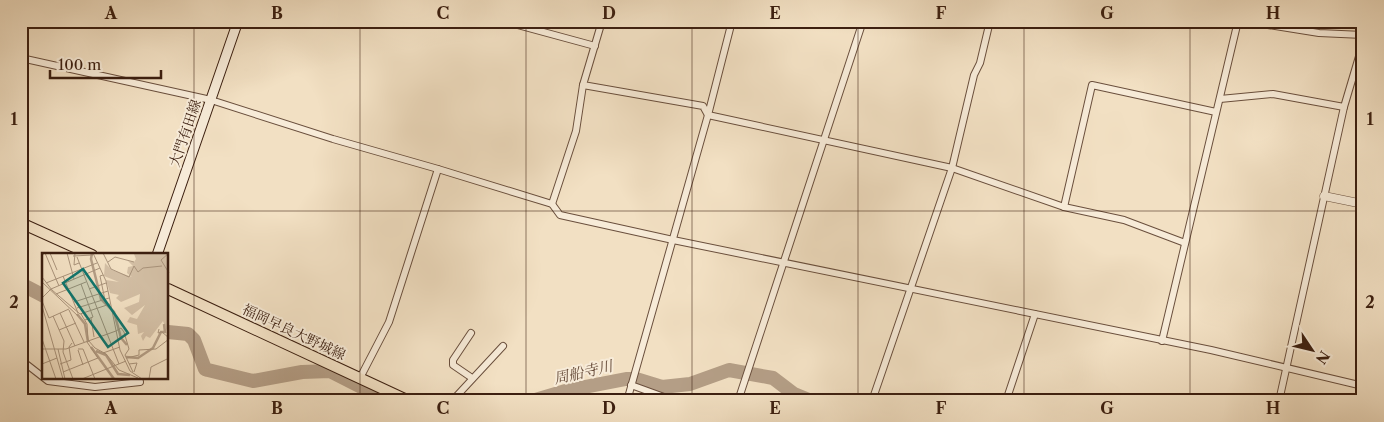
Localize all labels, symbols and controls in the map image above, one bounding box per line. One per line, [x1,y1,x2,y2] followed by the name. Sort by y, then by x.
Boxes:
[104,3,118,23] text: A
[271,3,283,23] text: B
[437,3,449,23] text: C
[602,3,616,23] text: D
[769,3,781,23] text: E
[936,3,947,23] text: F
[1100,3,1114,23] text: G
[1266,3,1280,23] text: H
[50,48,161,80] scale bar
[58,55,101,74] text: 100 m
[165,97,205,169] street label: 大門有田線
[10,109,18,129] text: 1
[1366,109,1374,129] text: 1
[42,253,169,380] inset map
[9,292,19,312] text: 2
[1365,292,1375,312] text: 2
[239,300,349,364] street label: 福岡早良大野城線
[1286,324,1336,374] north arrow
[1312,347,1334,368] text: N
[552,356,616,388] water label: 周船寺川
[104,398,118,418] text: A
[271,398,283,418] text: B
[437,398,449,418] text: C
[602,398,616,418] text: D
[769,398,781,418] text: E
[936,398,947,418] text: F
[1100,398,1114,418] text: G
[1266,398,1280,418] text: H

